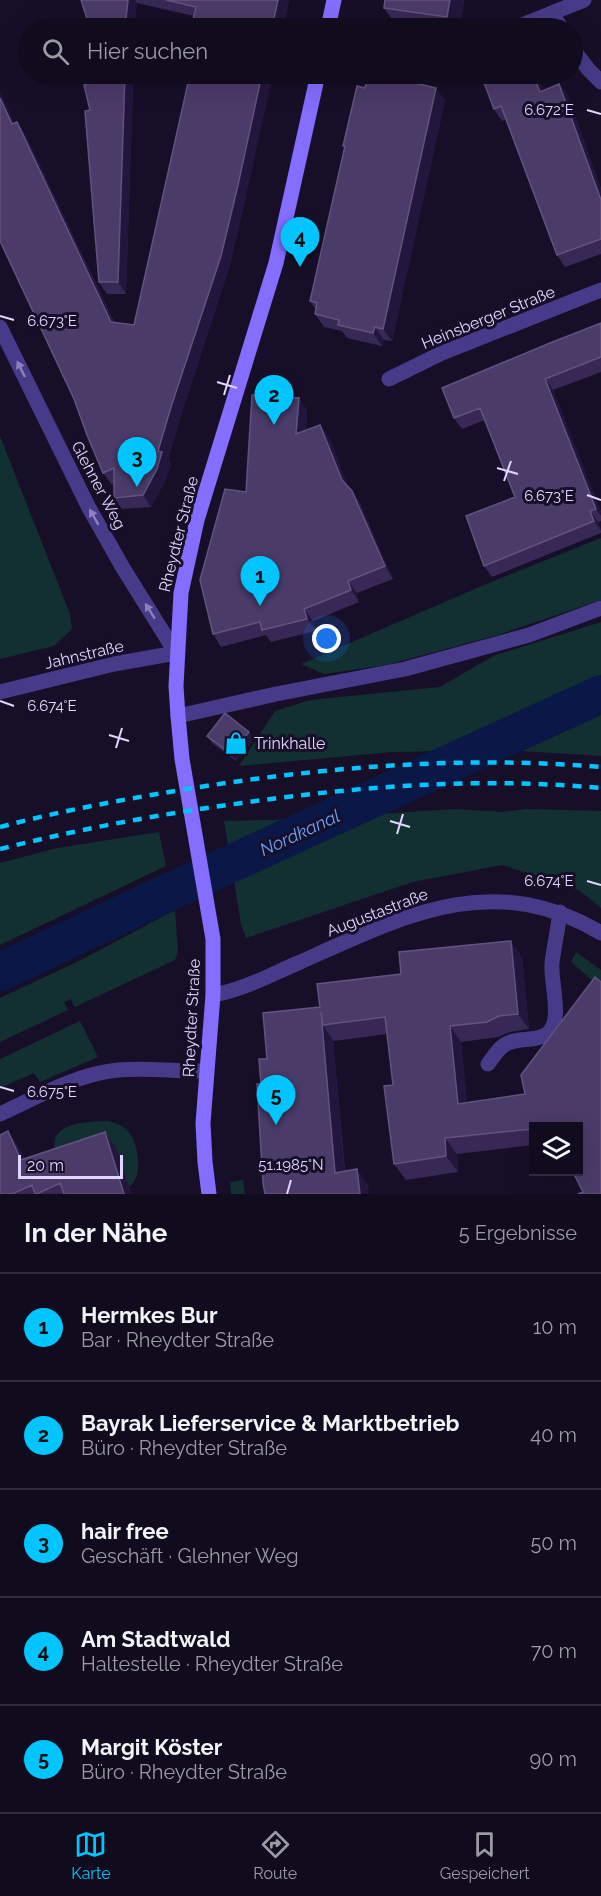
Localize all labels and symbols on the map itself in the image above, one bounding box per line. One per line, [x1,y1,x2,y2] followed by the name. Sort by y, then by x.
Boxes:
[524,101,574,119] text: 6.672°E
[280,218,320,267] pin: 4
[419,282,558,353] street label: Heinsberger Straße
[27,312,77,330] text: 6.673°E
[16,361,25,378] one-way arrow
[254,376,294,425] pin: 2
[67,438,130,533] street label: Glehner Weg
[118,438,156,487] pin: 3
[155,474,202,594] street label: Rheydter Straße
[524,487,574,505] text: 6.673°E
[89,508,99,525] one-way arrow
[240,556,280,606] pin: 1
[144,602,155,619] one-way arrow
[312,624,341,653] your location
[43,636,125,673] street label: Jahnstraße
[27,697,77,715] text: 6.674°E
[223,730,249,756] shop icon: Trinkhalle
[254,734,325,753] place label: Trinkhalle
[256,805,343,860] water label: Nordkanal
[524,872,574,890] text: 6.674°E
[324,884,431,941] street label: Augustastraße
[179,958,204,1078] street label: Rheydter Straße
[256,1076,296,1125] pin: 5
[27,1083,77,1101] text: 6.675°E
[18,1152,123,1180] scale bar
[258,1156,324,1174] text: 51.1985°N

